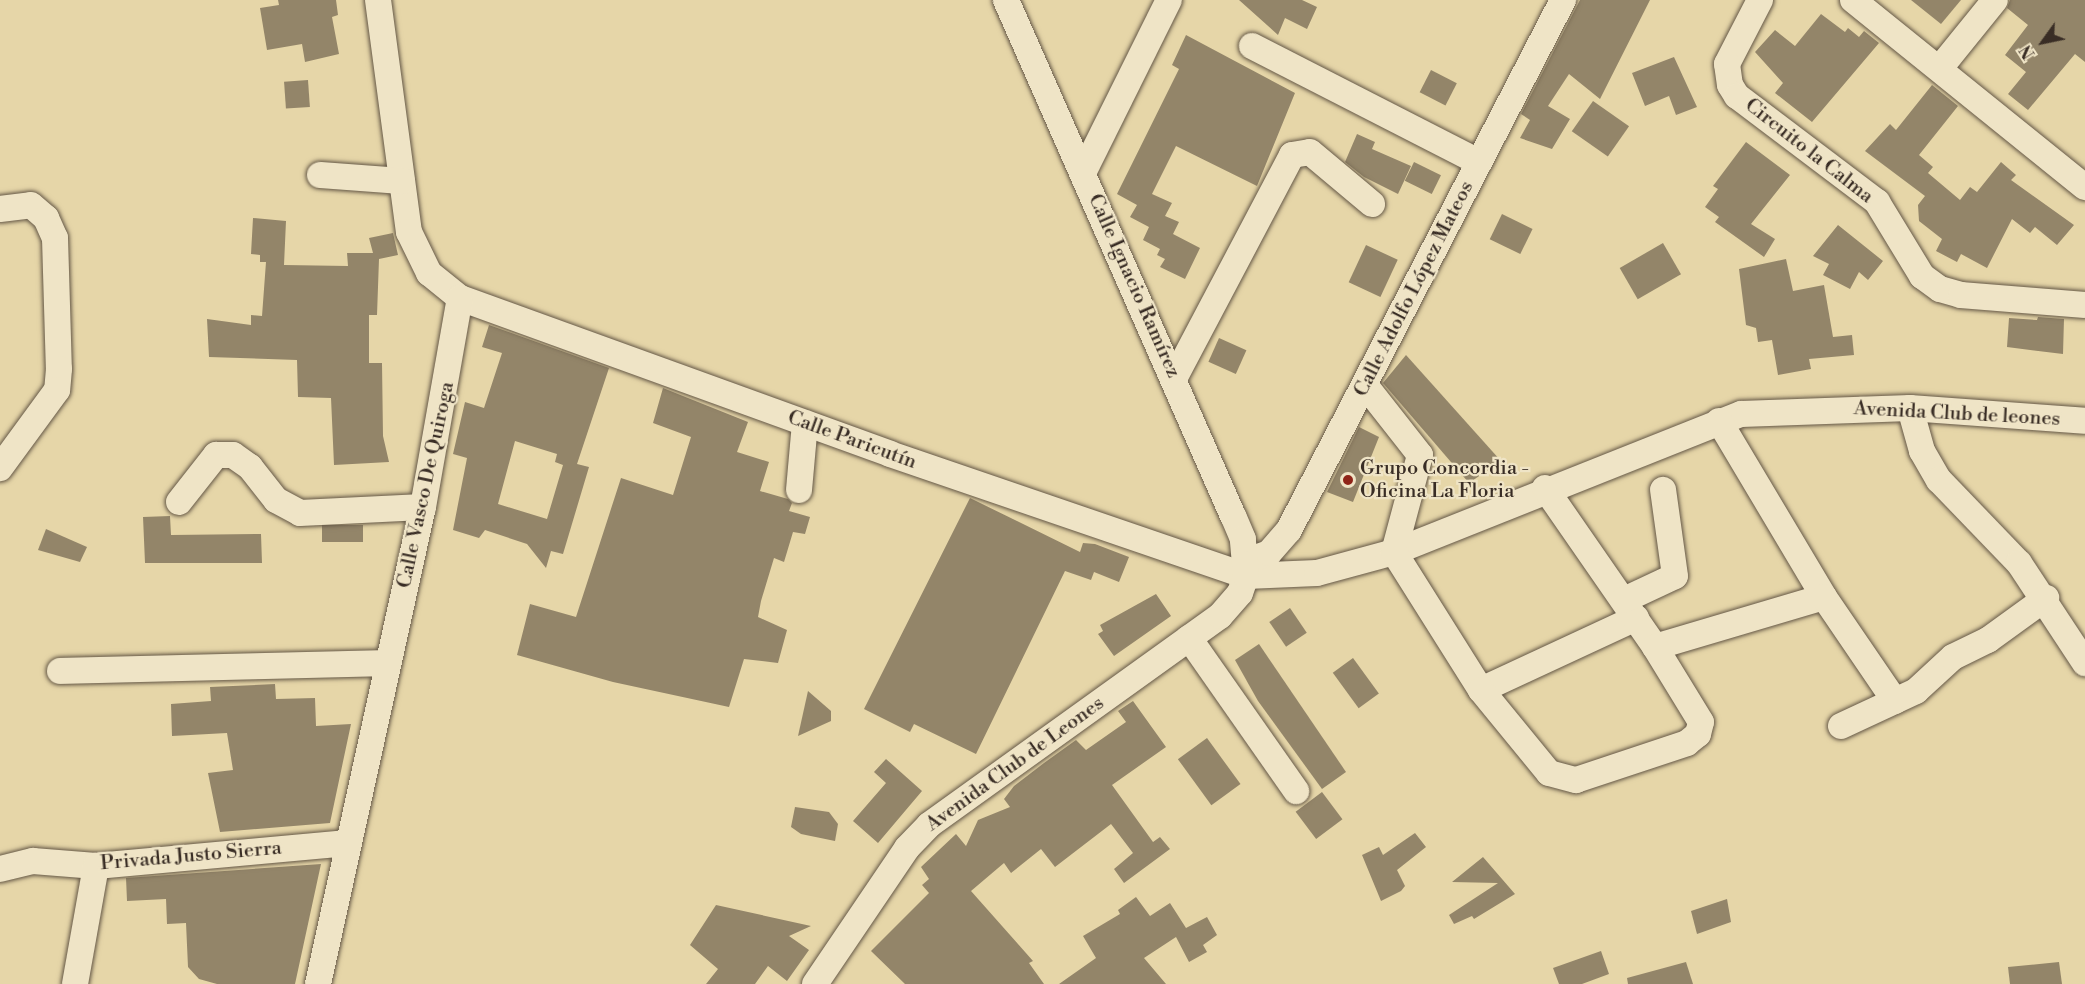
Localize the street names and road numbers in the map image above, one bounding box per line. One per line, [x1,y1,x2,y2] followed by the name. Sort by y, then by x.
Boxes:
[1740,93,1878,209] street label: Circuito la Calma
[1349,177,1479,401] street label: Calle Adolfo López Mateos
[1083,190,1185,382] street label: Calle Ignacio Ramírez
[392,380,460,590] street label: Calle Vasco De Quiroga
[1853,397,2061,431] street label: Avenida Club de leones
[784,406,920,474] street label: Calle Paricutín
[921,691,1109,837] street label: Avenida Club de Leones
[99,836,283,876] street label: Privada Justo Sierra

